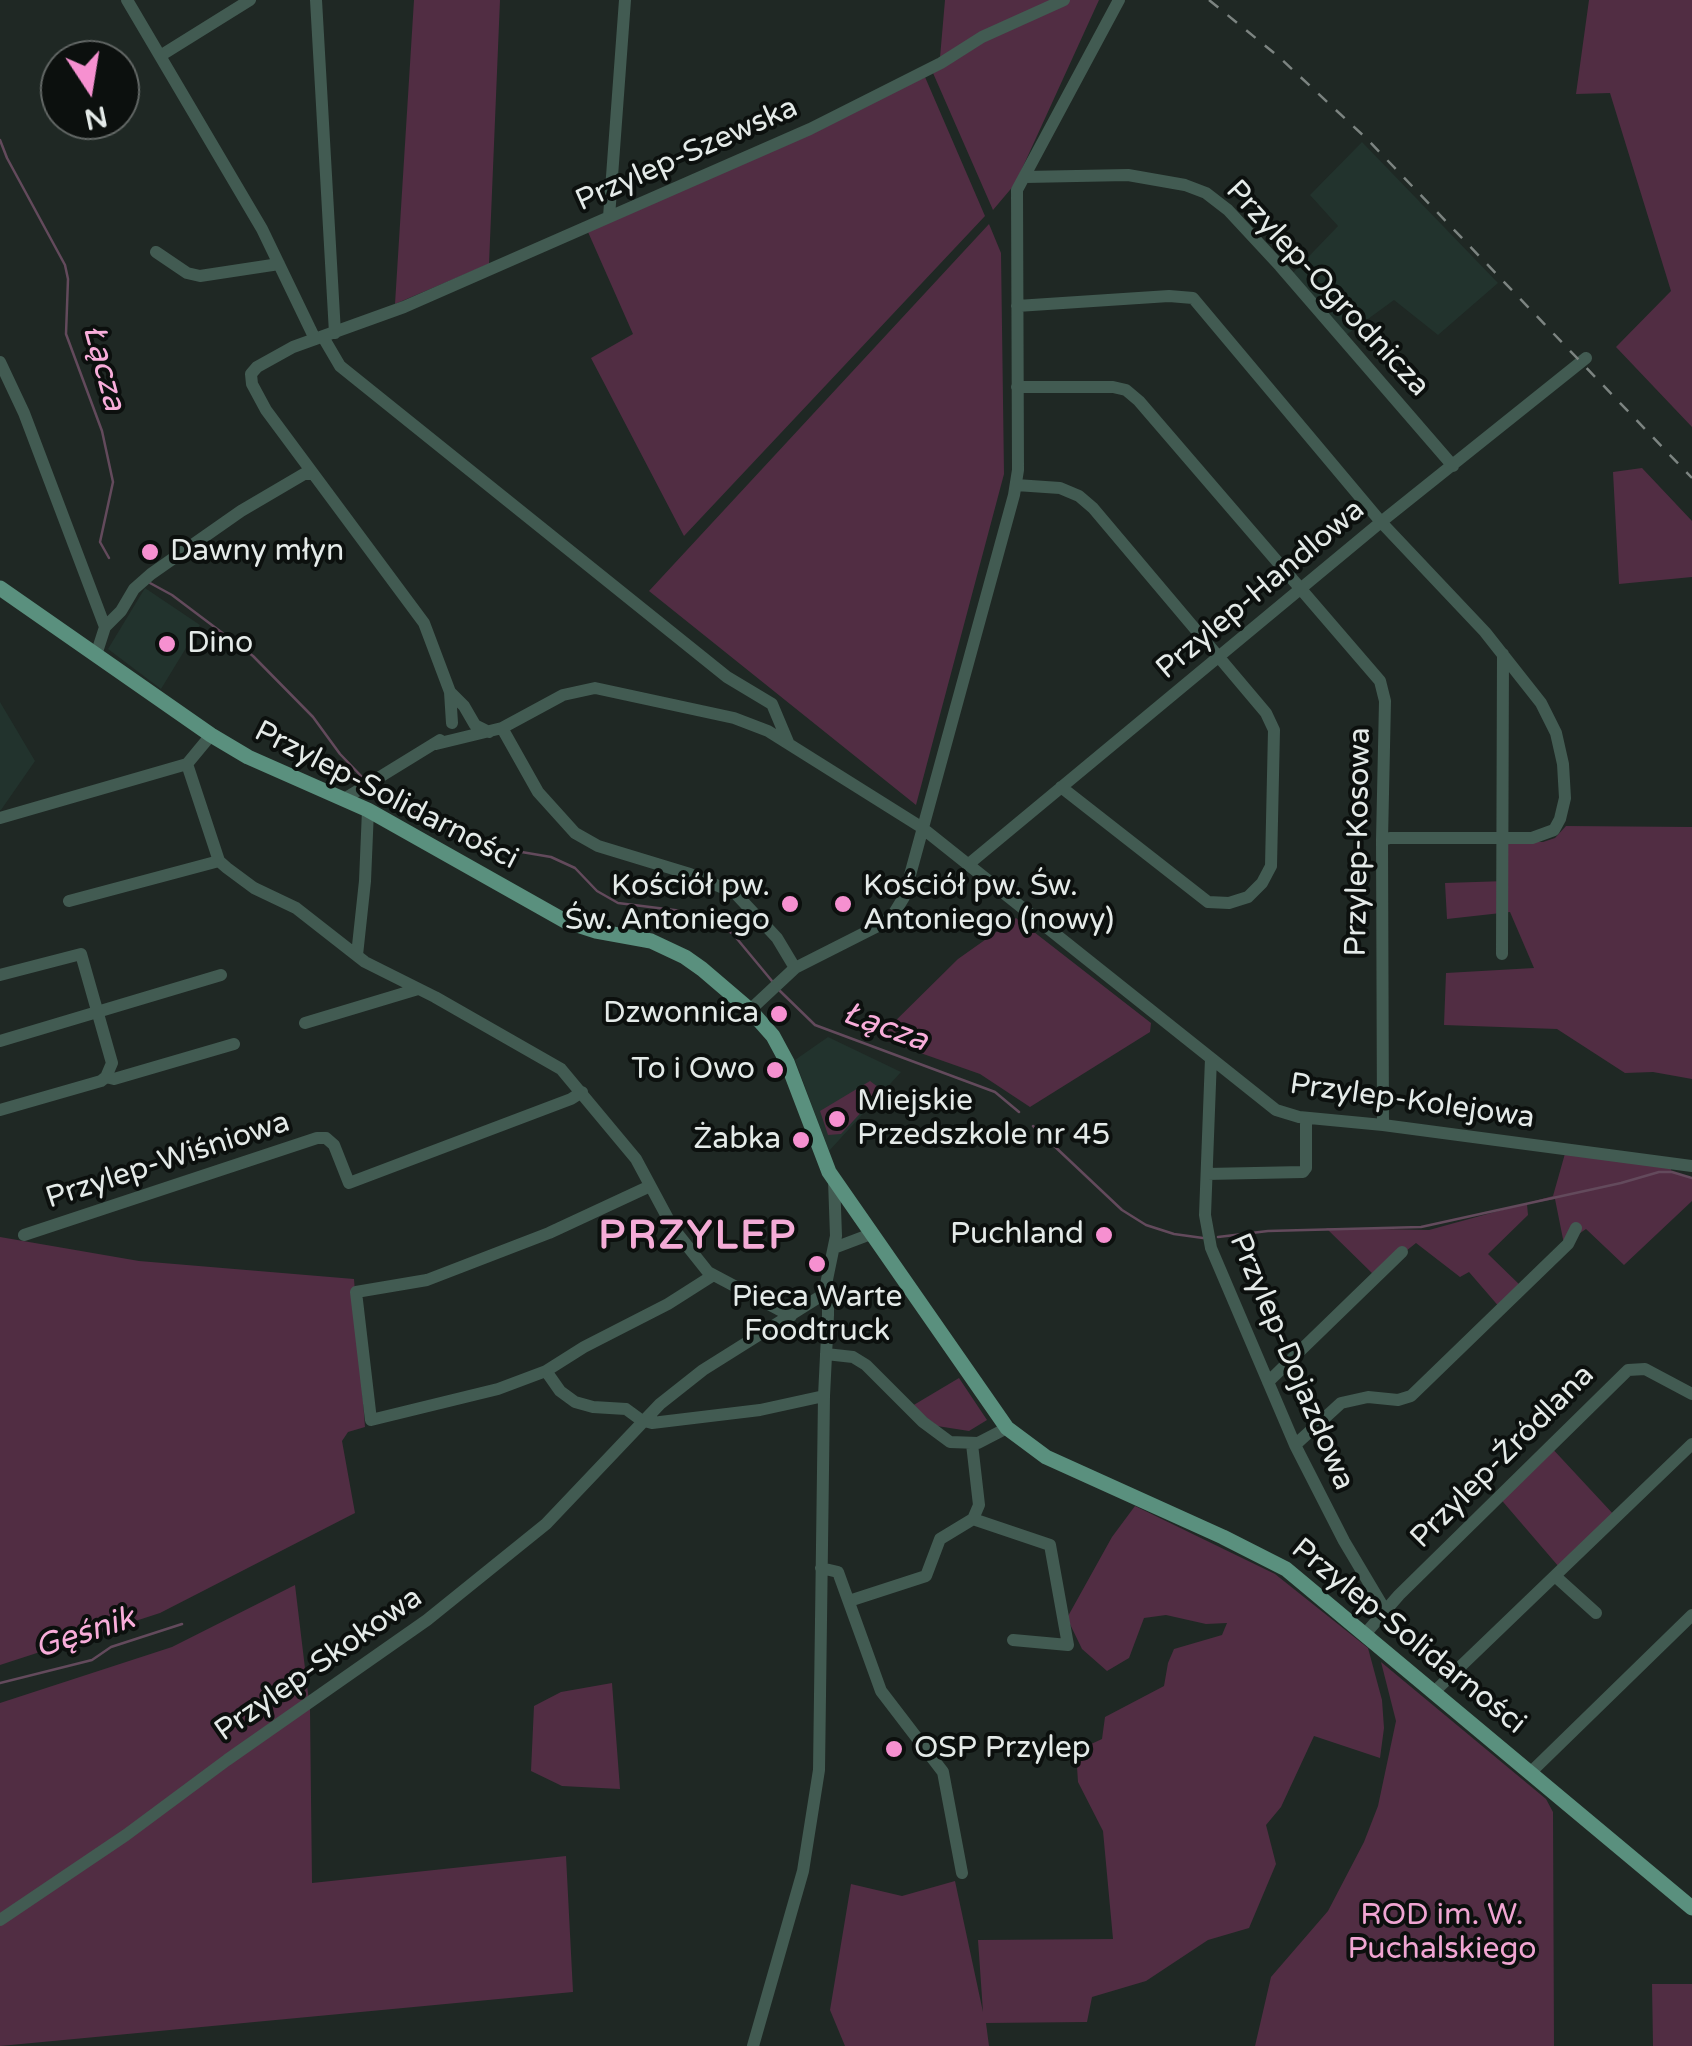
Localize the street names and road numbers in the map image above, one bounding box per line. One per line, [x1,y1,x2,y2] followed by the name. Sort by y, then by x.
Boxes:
[571,90,803,220] street label: Przylep-Szewska
[1217,173,1437,405] street label: Przylep-Ogrodnicza
[1150,492,1372,688] street label: Przylep-Handlowa
[248,714,524,878] street label: Przylep-Solidarności
[1339,727,1379,957] street label: Przylep-Kosowa
[1287,1067,1537,1137] street label: Przylep-Kolejowa
[42,1105,294,1217] street label: Przylep-Wiśniowa
[1221,1228,1361,1496] street label: Przylep-Dojazdowa
[1404,1358,1602,1556] street label: Przylep-Źródlana
[1284,1532,1532,1742] street label: Przylep-Solidarności
[208,1580,430,1750] street label: Przylep-Skokowa

